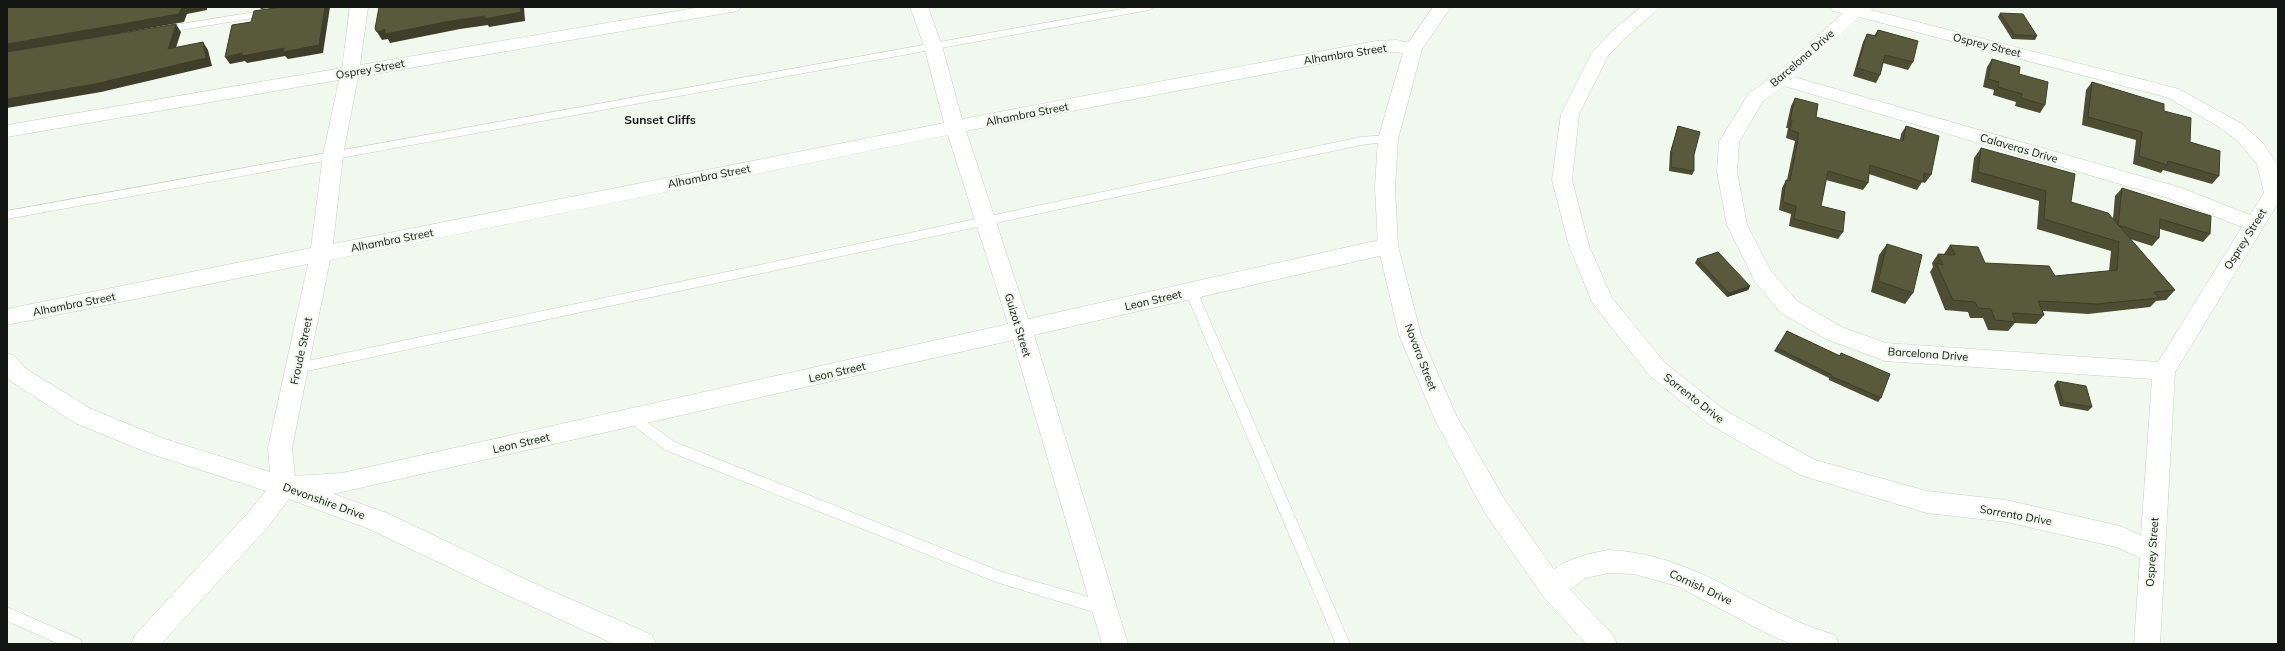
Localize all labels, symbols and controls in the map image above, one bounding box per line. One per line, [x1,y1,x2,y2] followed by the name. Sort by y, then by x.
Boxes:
[1767,26,1837,90] street label: Barcelona Drive
[1952,30,2023,60] street label: Osprey Street
[1302,41,1388,67] street label: Alhambra Street
[335,56,406,82] street label: Osprey Street
[985,99,1070,129] street label: Alhambra Street
[624,112,696,127] district label: Sunset Cliffs
[1978,130,2060,166] street label: Calaveras Drive
[667,161,752,191] street label: Alhambra Street
[2221,206,2269,272] street label: Osprey Street
[350,225,435,255] street label: Alhambra Street
[1123,287,1183,313] street label: Leon Street
[32,289,117,319] street label: Alhambra Street
[1002,291,1034,359] street label: Guizot Street
[287,316,315,386] street label: Froude Street
[1402,322,1440,393] street label: Novara Street
[1887,344,1969,364] street label: Barcelona Drive
[807,359,867,385] street label: Leon Street
[1661,370,1727,426] street label: Sorrento Drive
[491,430,551,456] street label: Leon Street
[281,480,367,522] street label: Devonshire Drive
[1979,502,2053,528] street label: Sorrento Drive
[2143,517,2161,587] street label: Osprey Street
[1667,566,1735,608] street label: Cornish Drive

